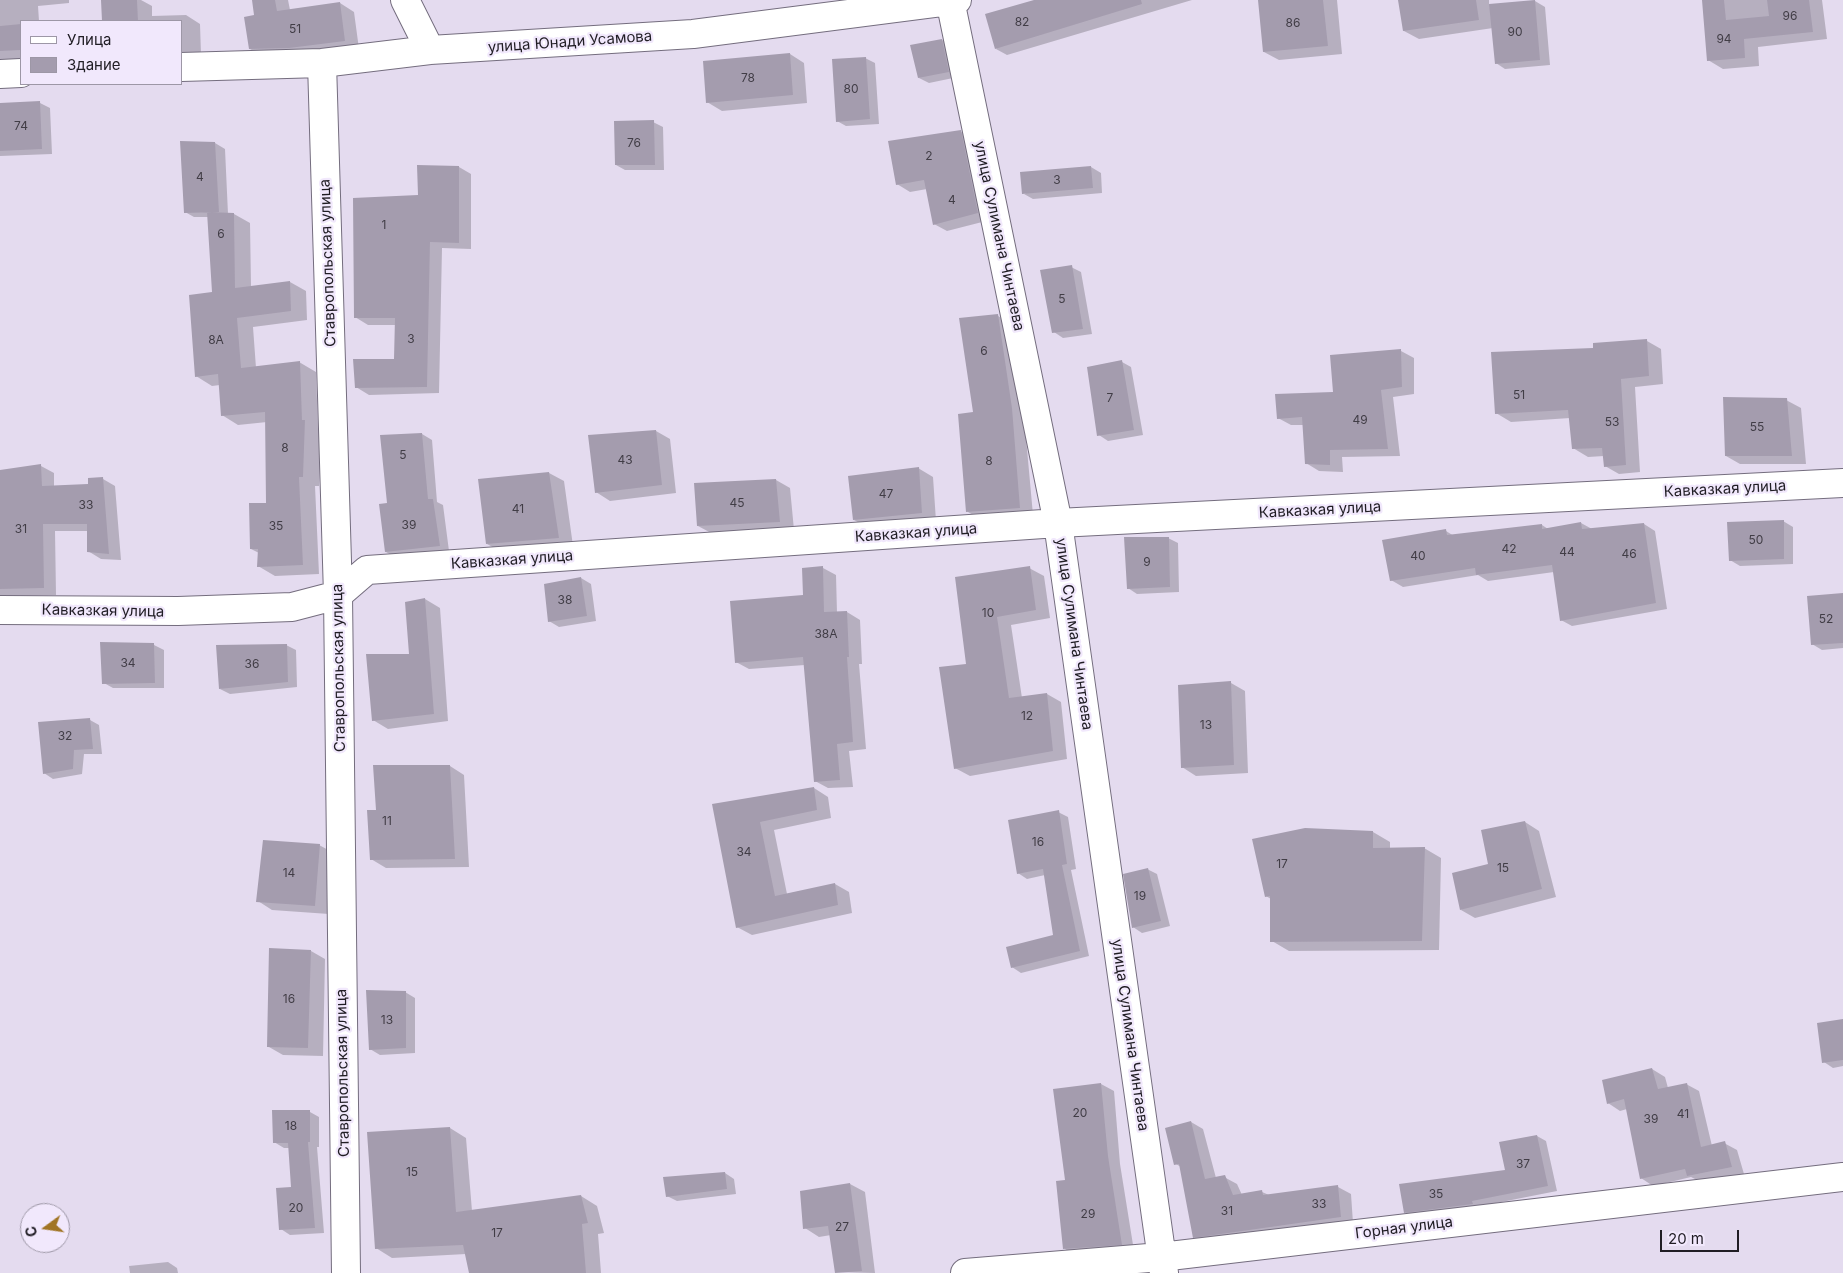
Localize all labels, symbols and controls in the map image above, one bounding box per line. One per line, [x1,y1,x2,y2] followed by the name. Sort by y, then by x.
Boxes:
[1783,9,1797,23] house number: 96
[1015,15,1029,29] house number: 82
[1286,16,1300,30] house number: 86
[20,20,182,85] legend
[289,22,301,36] house number: 51
[1507,25,1523,39] house number: 90
[487,27,653,57] street label: улица Юнади Усамова
[67,30,111,49] text: Улица
[1716,32,1732,46] house number: 94
[67,55,121,74] text: Здание
[741,71,755,85] house number: 78
[844,82,858,96] house number: 80
[14,119,28,133] house number: 74
[627,136,641,150] house number: 76
[970,139,1028,333] street label: улица Сулимана Чинтаева
[925,149,933,163] house number: 2
[196,170,204,184] house number: 4
[1053,173,1061,187] house number: 3
[316,179,340,347] street label: Ставропольская улица
[948,193,956,207] house number: 4
[382,218,386,232] house number: 1
[217,227,225,241] house number: 6
[1058,292,1066,306] house number: 5
[407,332,415,346] house number: 3
[208,333,224,347] house number: 8А
[980,344,988,358] house number: 6
[1513,388,1525,402] house number: 51
[1107,391,1113,405] house number: 7
[1352,413,1368,427] house number: 49
[1605,415,1619,429] house number: 53
[1750,420,1764,434] house number: 55
[281,441,289,455] house number: 8
[399,448,407,462] house number: 5
[617,453,633,467] house number: 43
[985,454,993,468] house number: 8
[1663,477,1787,501] street label: Кавказкая улица
[879,487,893,501] house number: 47
[729,496,745,510] house number: 45
[79,498,93,512] house number: 33
[1258,498,1382,522] street label: Кавказкая улица
[512,502,524,516] house number: 41
[402,518,416,532] house number: 39
[269,519,283,533] house number: 35
[854,520,978,546] street label: Кавказкая улица
[15,522,27,536] house number: 31
[1749,533,1763,547] house number: 50
[1052,537,1096,731] street label: улица Сулимана Чинтаева
[1501,542,1517,556] house number: 42
[1559,545,1575,559] house number: 44
[450,547,574,573] street label: Кавказкая улица
[1621,547,1637,561] house number: 46
[1410,549,1426,563] house number: 40
[1143,555,1151,569] house number: 9
[329,584,349,752] street label: Ставропольская улица
[558,593,572,607] house number: 38
[42,601,164,621] street label: Кавказкая улица
[982,606,994,620] house number: 10
[1819,612,1833,626] house number: 52
[814,627,838,641] house number: 38А
[120,656,136,670] house number: 34
[245,657,259,671] house number: 36
[1021,709,1033,723] house number: 12
[1200,718,1212,732] house number: 13
[58,729,72,743] house number: 32
[382,814,392,828] house number: 11
[1032,835,1044,849] house number: 16
[736,845,752,859] house number: 34
[1276,857,1288,871] house number: 17
[1497,861,1509,875] house number: 15
[283,866,295,880] house number: 14
[1134,889,1146,903] house number: 19
[1108,938,1152,1132] street label: улица Сулимана Чинтаева
[333,989,353,1157] street label: Ставропольская улица
[283,992,295,1006] house number: 16
[381,1013,393,1027] house number: 13
[1073,1106,1087,1120] house number: 20
[1677,1107,1689,1121] house number: 41
[1644,1112,1658,1126] house number: 39
[285,1119,297,1133] house number: 18
[1516,1157,1530,1171] house number: 37
[406,1165,418,1179] house number: 15
[1429,1187,1443,1201] house number: 35
[1312,1197,1326,1211] house number: 33
[289,1201,303,1215] house number: 20
[20,1203,70,1253] north arrow
[1221,1204,1233,1218] house number: 31
[1081,1207,1095,1221] house number: 29
[1354,1213,1454,1243] street label: Горная улица
[835,1220,849,1234] house number: 27
[1663,1220,1742,1252] scale bar
[21,1224,40,1239] text: С
[491,1226,503,1240] house number: 17
[1668,1229,1704,1248] text: 20 m

